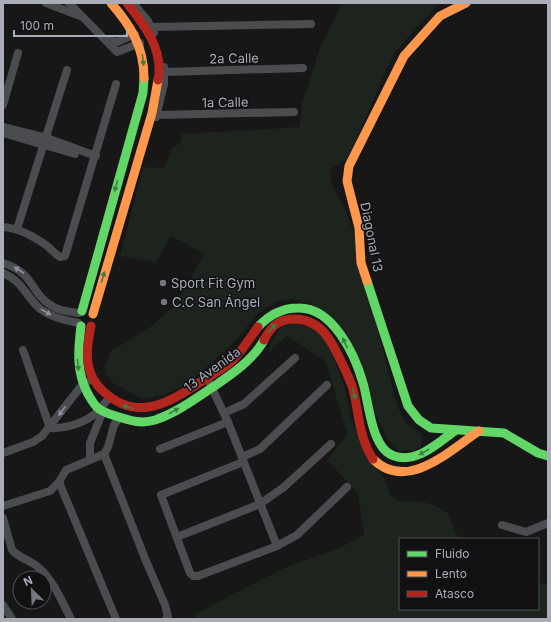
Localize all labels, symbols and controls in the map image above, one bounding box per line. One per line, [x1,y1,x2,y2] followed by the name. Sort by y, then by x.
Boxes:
[14,12,127,38] scale bar
[20,18,54,33] text: 100 m
[209,50,259,66] street label: 2a Calle
[140,54,147,66] one-way arrow
[201,94,249,110] street label: 1a Calle
[113,180,119,192] one-way arrow
[357,201,387,273] street label: Diagonal 13
[13,266,24,274] one-way arrow
[100,270,106,282] one-way arrow
[171,275,255,291] place label: Sport Fit Gym
[158,278,168,288] marker: Sport Fit Gym
[172,294,260,310] place label: C.C San Ángel
[159,297,169,307] marker: C.C San Ángel
[40,308,52,315] one-way arrow
[267,324,277,333] one-way arrow
[342,338,348,349] one-way arrow
[181,343,243,395] street label: 13 Avenida
[74,359,81,371] one-way arrow
[351,388,357,400] one-way arrow
[122,404,134,410] one-way arrow
[58,406,66,417] one-way arrow
[168,408,180,414] one-way arrow
[418,448,430,455] one-way arrow
[399,538,539,610] legend
[435,546,470,561] text: Fluido
[435,566,467,581] text: Lento
[12,570,52,610] north arrow
[21,573,35,589] text: N
[435,586,474,601] text: Atasco

